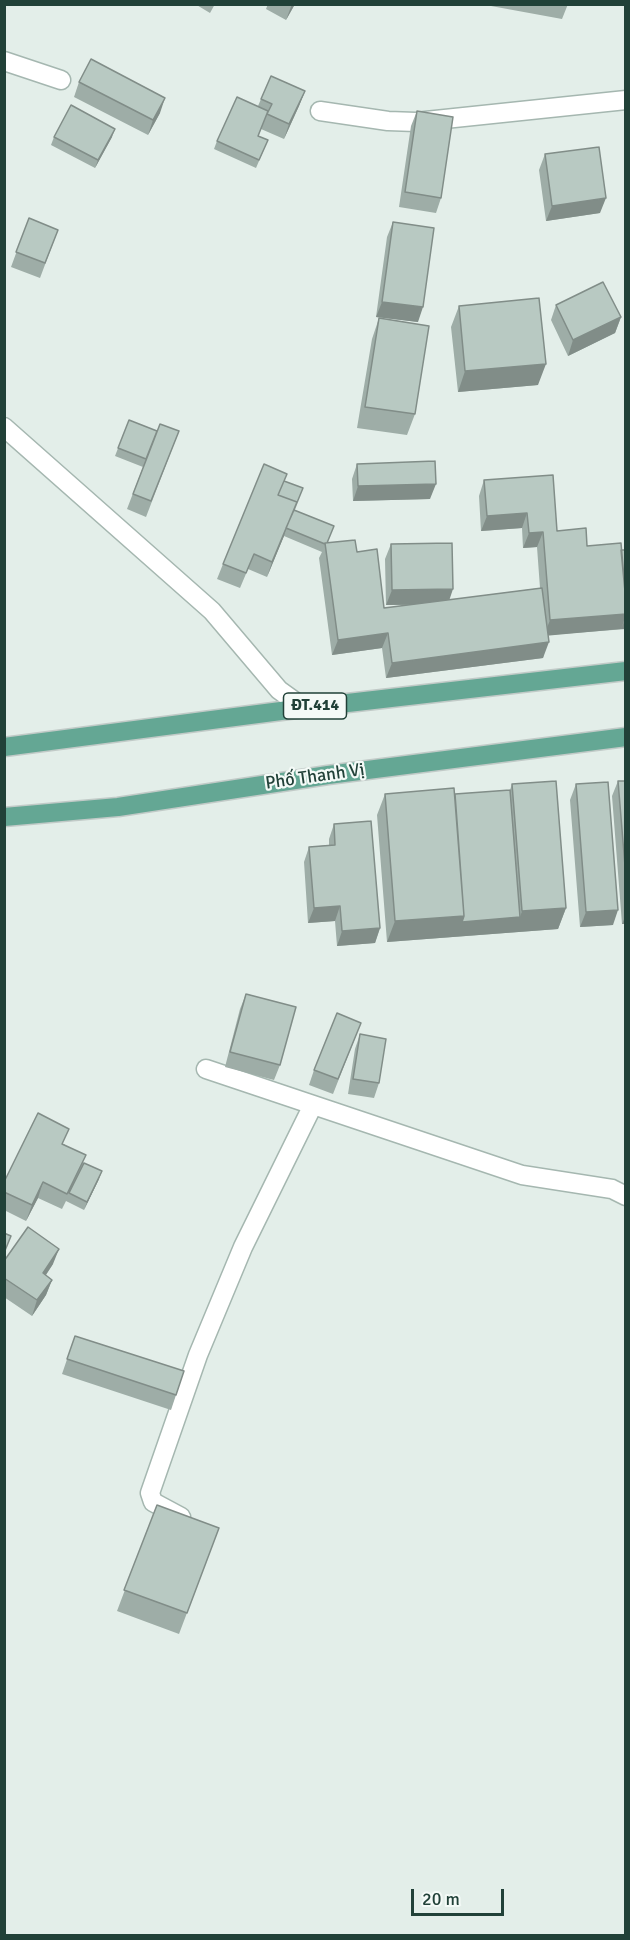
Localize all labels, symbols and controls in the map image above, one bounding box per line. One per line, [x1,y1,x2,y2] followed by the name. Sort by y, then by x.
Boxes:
[284,693,346,719] road number: ĐT.414
[264,759,366,795] street label: Phố Thanh Vị
[414,1877,507,1915] scale bar
[422,1888,460,1910] text: 20 m

